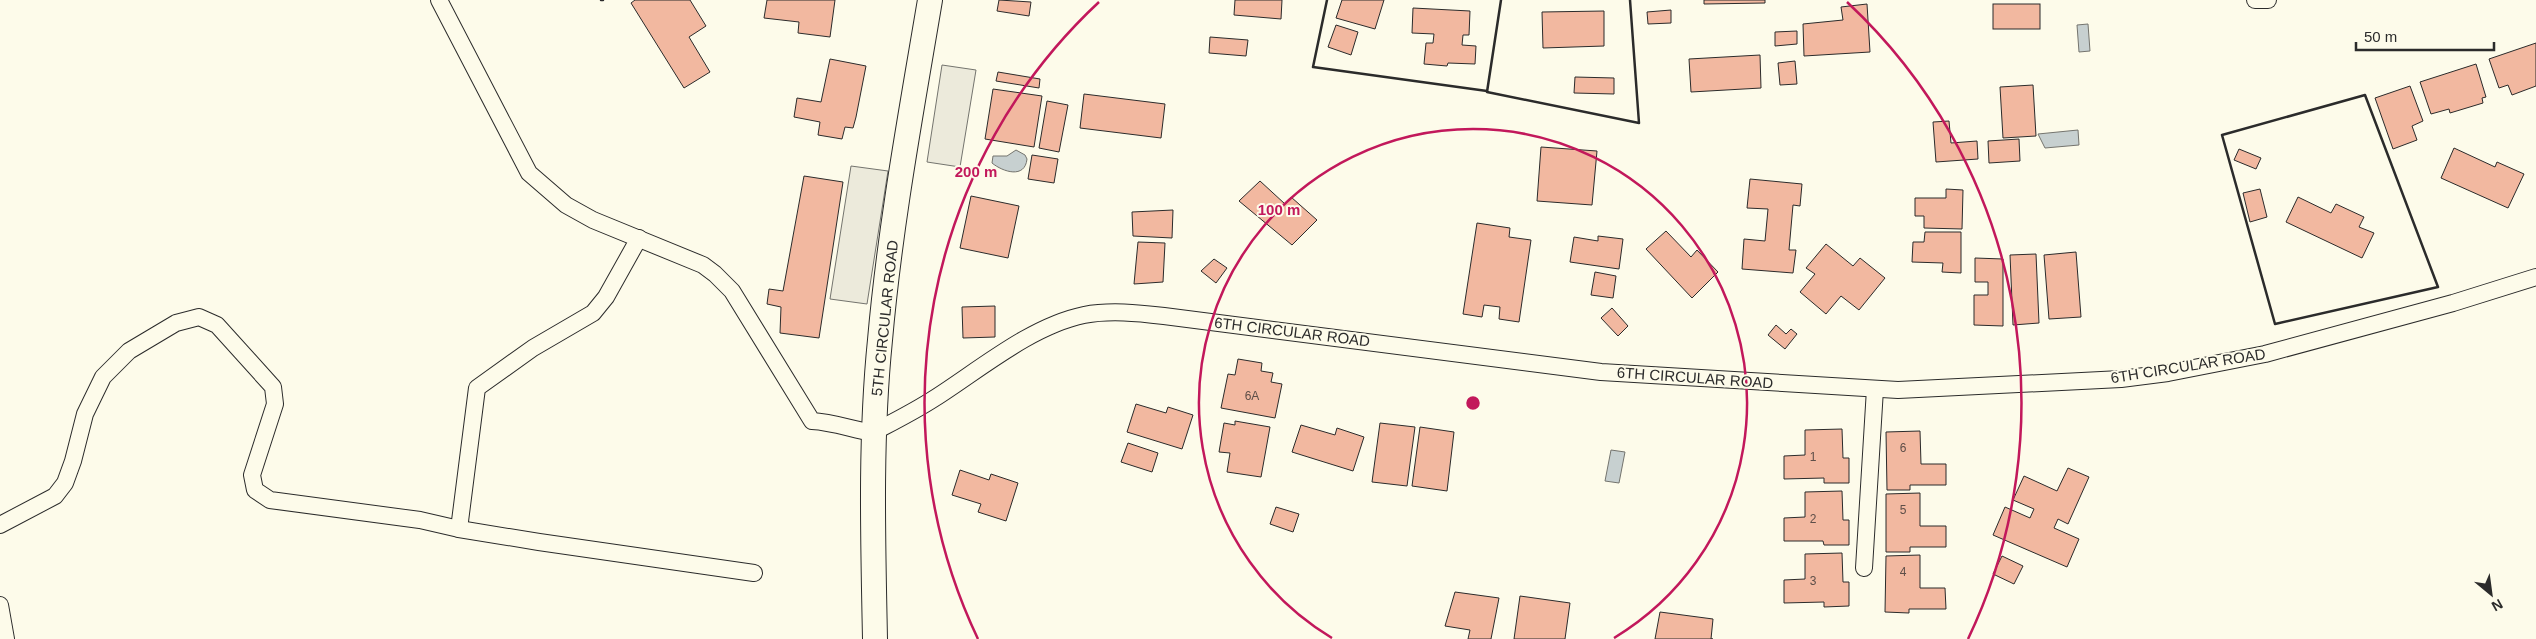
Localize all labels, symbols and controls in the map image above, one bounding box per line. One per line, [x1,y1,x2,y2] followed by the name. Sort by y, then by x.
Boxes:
[2356,20,2494,52] scale bar
[2364,28,2397,45] text: 50 m
[955,163,997,180] text: 200 m
[1258,201,1300,218] text: 100 m
[868,239,901,397] street label: 5TH CIRCULAR ROAD
[1213,314,1371,350] street label: 6TH CIRCULAR ROAD
[2109,345,2267,386] street label: 6TH CIRCULAR ROAD
[1616,364,1774,391] street label: 6TH CIRCULAR ROAD
[1245,389,1259,403] house number: 6A
[1464,394,1482,412] centre of rings
[1900,441,1907,455] house number: 6
[1810,450,1817,464] house number: 1
[1900,503,1907,517] house number: 5
[1810,512,1817,526] house number: 2
[1900,565,1907,579] house number: 4
[2466,569,2516,619] north arrow
[1810,574,1817,588] house number: 3
[2489,596,2506,615] text: N

